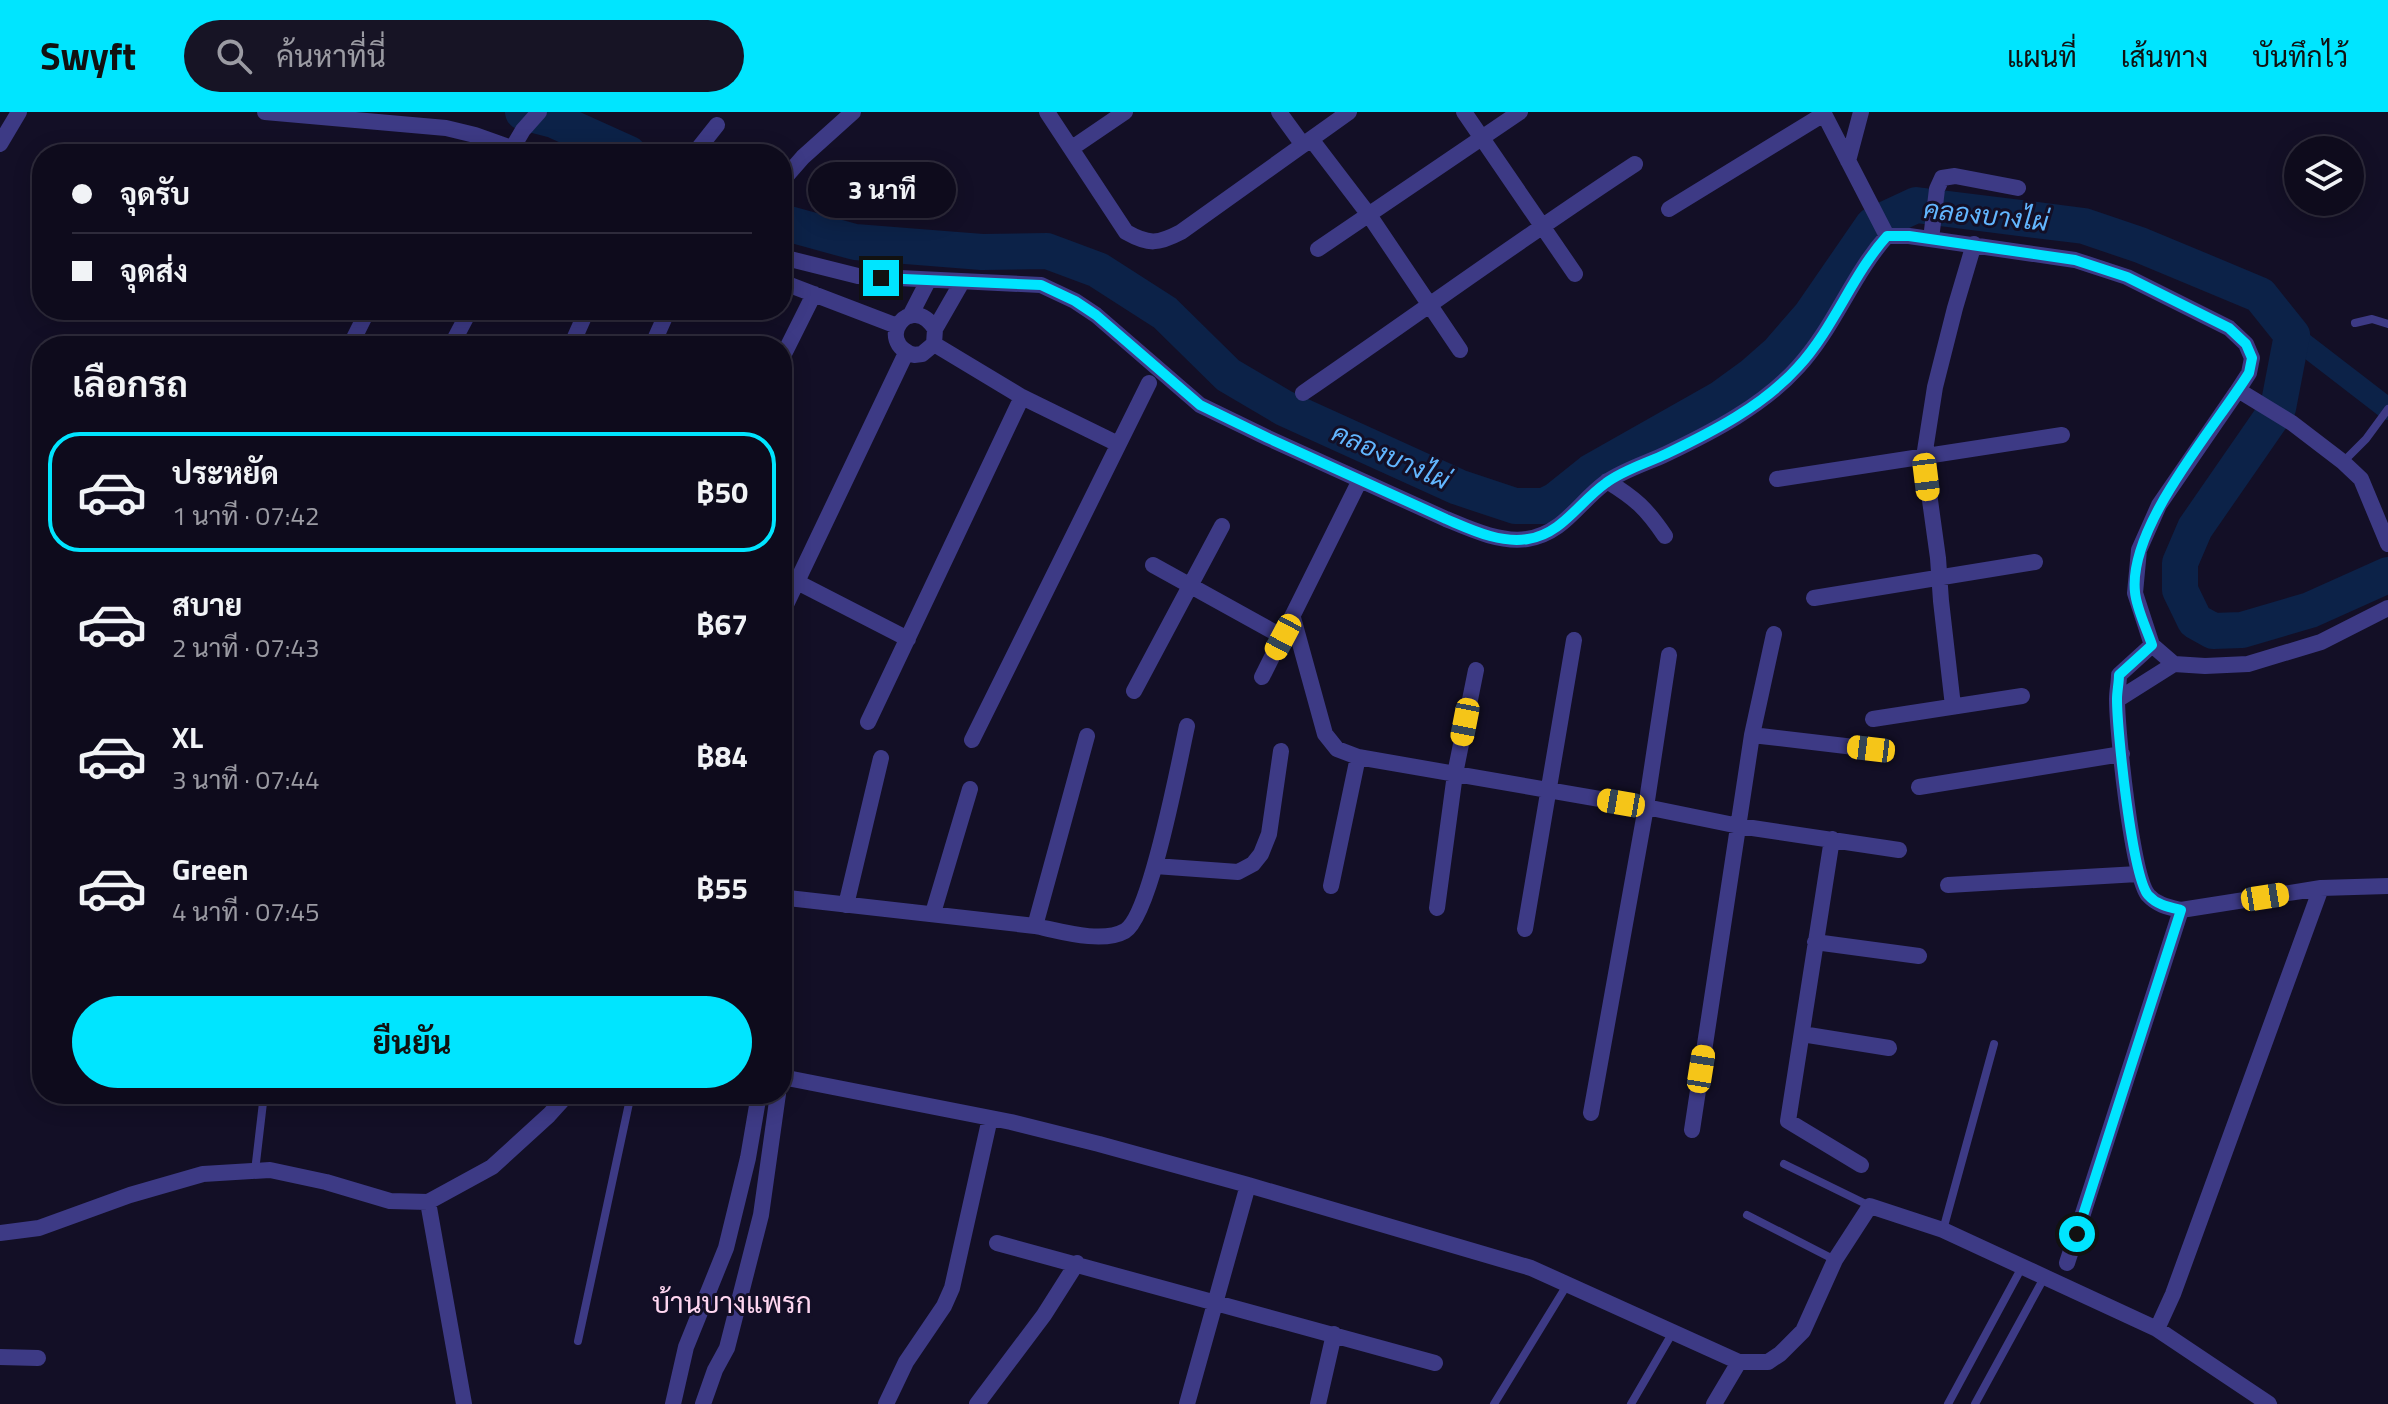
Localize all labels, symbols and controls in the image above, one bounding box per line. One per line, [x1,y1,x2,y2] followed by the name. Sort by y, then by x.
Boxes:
[184,20,744,92] search box
[40,27,136,85] text: Swyft
[276,33,386,79] text: ค้นหาที่นี่
[212,34,256,78] icon: search
[2007,35,2077,78] text: แผนที่
[2121,35,2208,78] text: เส้นทาง
[2252,35,2348,78] text: บันทึกไว้
[2284,136,2364,216] map controls
[2284,136,2364,216] button: layers
[807,162,955,218] callout: 3 นาที
[848,170,916,209] text: 3 นาที
[120,171,190,217] text: จุดรับ
[1922,189,2052,241] water label: คลองบางไผ่
[120,248,188,294] text: จุดส่ง
[863,260,899,296] route end
[72,356,188,411] text: เลือกรถ
[1326,413,1458,500] water label: คลองบางไผ่
[172,450,279,496] text: ประหยัด
[1911,452,1941,502] car
[76,456,148,528] icon: car
[696,469,748,515] text: ฿50
[172,496,320,535] text: 1 นาที · 07:42
[172,582,242,628] text: สบาย
[76,588,148,660] icon: car
[696,601,748,647] text: ฿67
[1261,610,1305,664] car
[172,628,320,667] text: 2 นาที · 07:43
[1449,696,1481,748] car
[172,714,203,760] text: XL
[76,720,148,792] icon: car
[696,733,748,779] text: ฿84
[1846,734,1896,764] car
[172,760,320,799] text: 3 นาที · 07:44
[1595,787,1647,819] car
[172,846,249,892] text: Green
[76,852,148,924] icon: car
[696,865,748,911] text: ฿55
[2239,881,2291,913] car
[172,892,320,931] text: 4 นาที · 07:45
[72,996,752,1088] button: ยืนยัน
[1685,1043,1717,1095] car
[2059,1216,2095,1252] route start
[652,1281,812,1324] district label: บ้านบางแพรก

